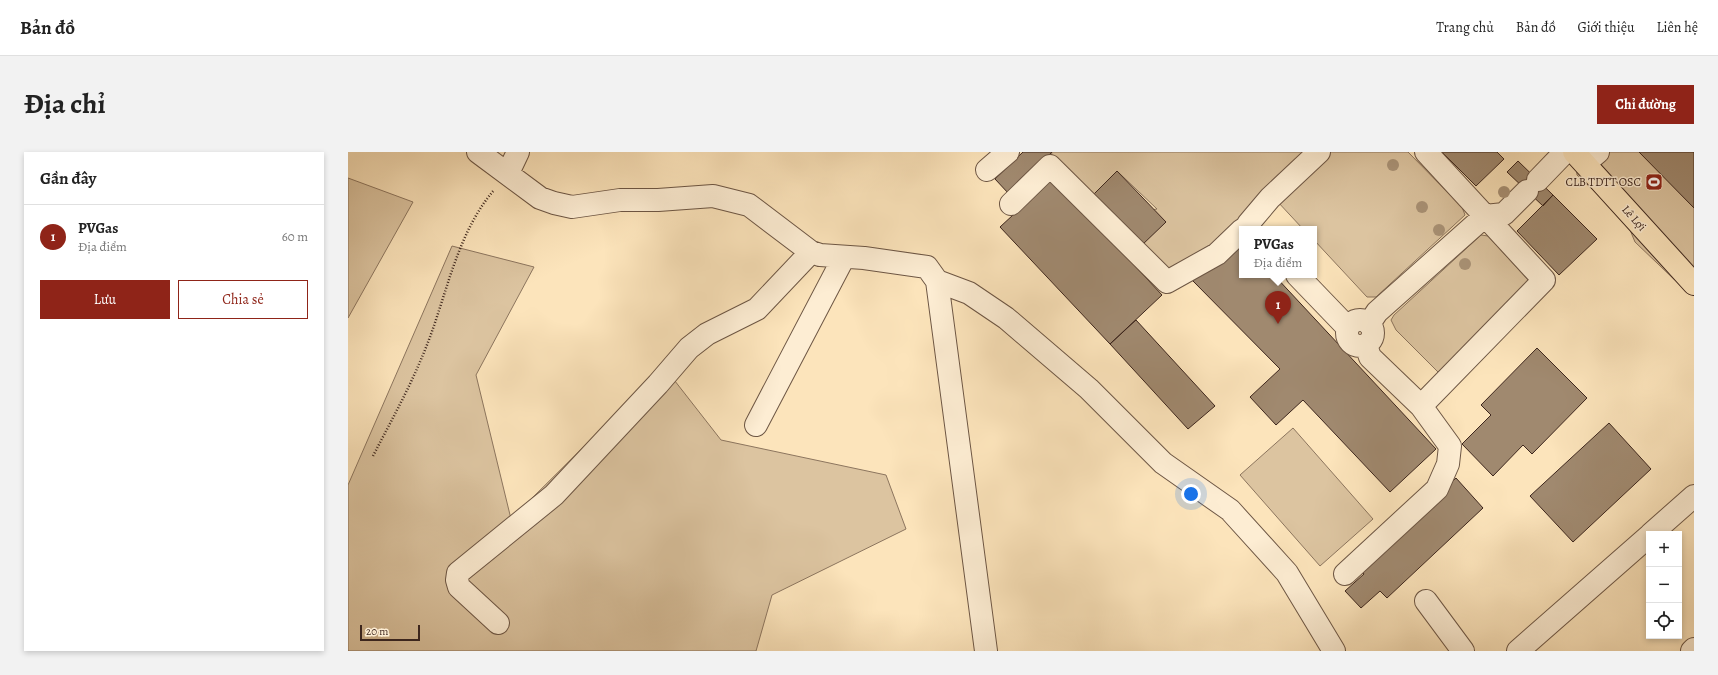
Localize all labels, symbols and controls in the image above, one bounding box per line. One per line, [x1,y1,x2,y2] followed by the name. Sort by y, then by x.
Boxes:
[20,15,75,41] text: Bản đồ
[1436,18,1494,37] text: Trang chủ
[1516,18,1556,37] text: Bản đồ
[1578,18,1634,37] text: Giới thiệu
[1656,18,1698,37] text: Liên hệ
[24,85,106,123] text: Địa chỉ
[1597,85,1694,124] button: Chỉ đường
[40,167,97,190] text: Gần đây
[1644,172,1664,192] sports icon: CLB TDTT OSC
[1565,174,1641,190] place label: CLB TDTT OSC
[1618,202,1650,234] street label: Lê Lợi
[78,218,118,238] text: PVGas
[1239,226,1317,278] popup
[51,228,55,245] text: 1
[282,228,308,245] text: 60 m
[1254,234,1294,254] text: PVGas
[78,238,127,255] text: Địa điểm
[1254,254,1302,271] text: Địa điểm
[40,280,170,319] button: Lưu
[178,280,308,319] button: Chia sẻ
[1265,291,1291,324] pin: 1
[1181,484,1201,504] your location
[1646,531,1682,639] map controls
[1646,531,1682,567] button: +
[1646,567,1682,603] button: −
[1646,603,1682,639] button: locate
[360,623,420,642] scale bar
[366,624,388,639] text: 20 m

